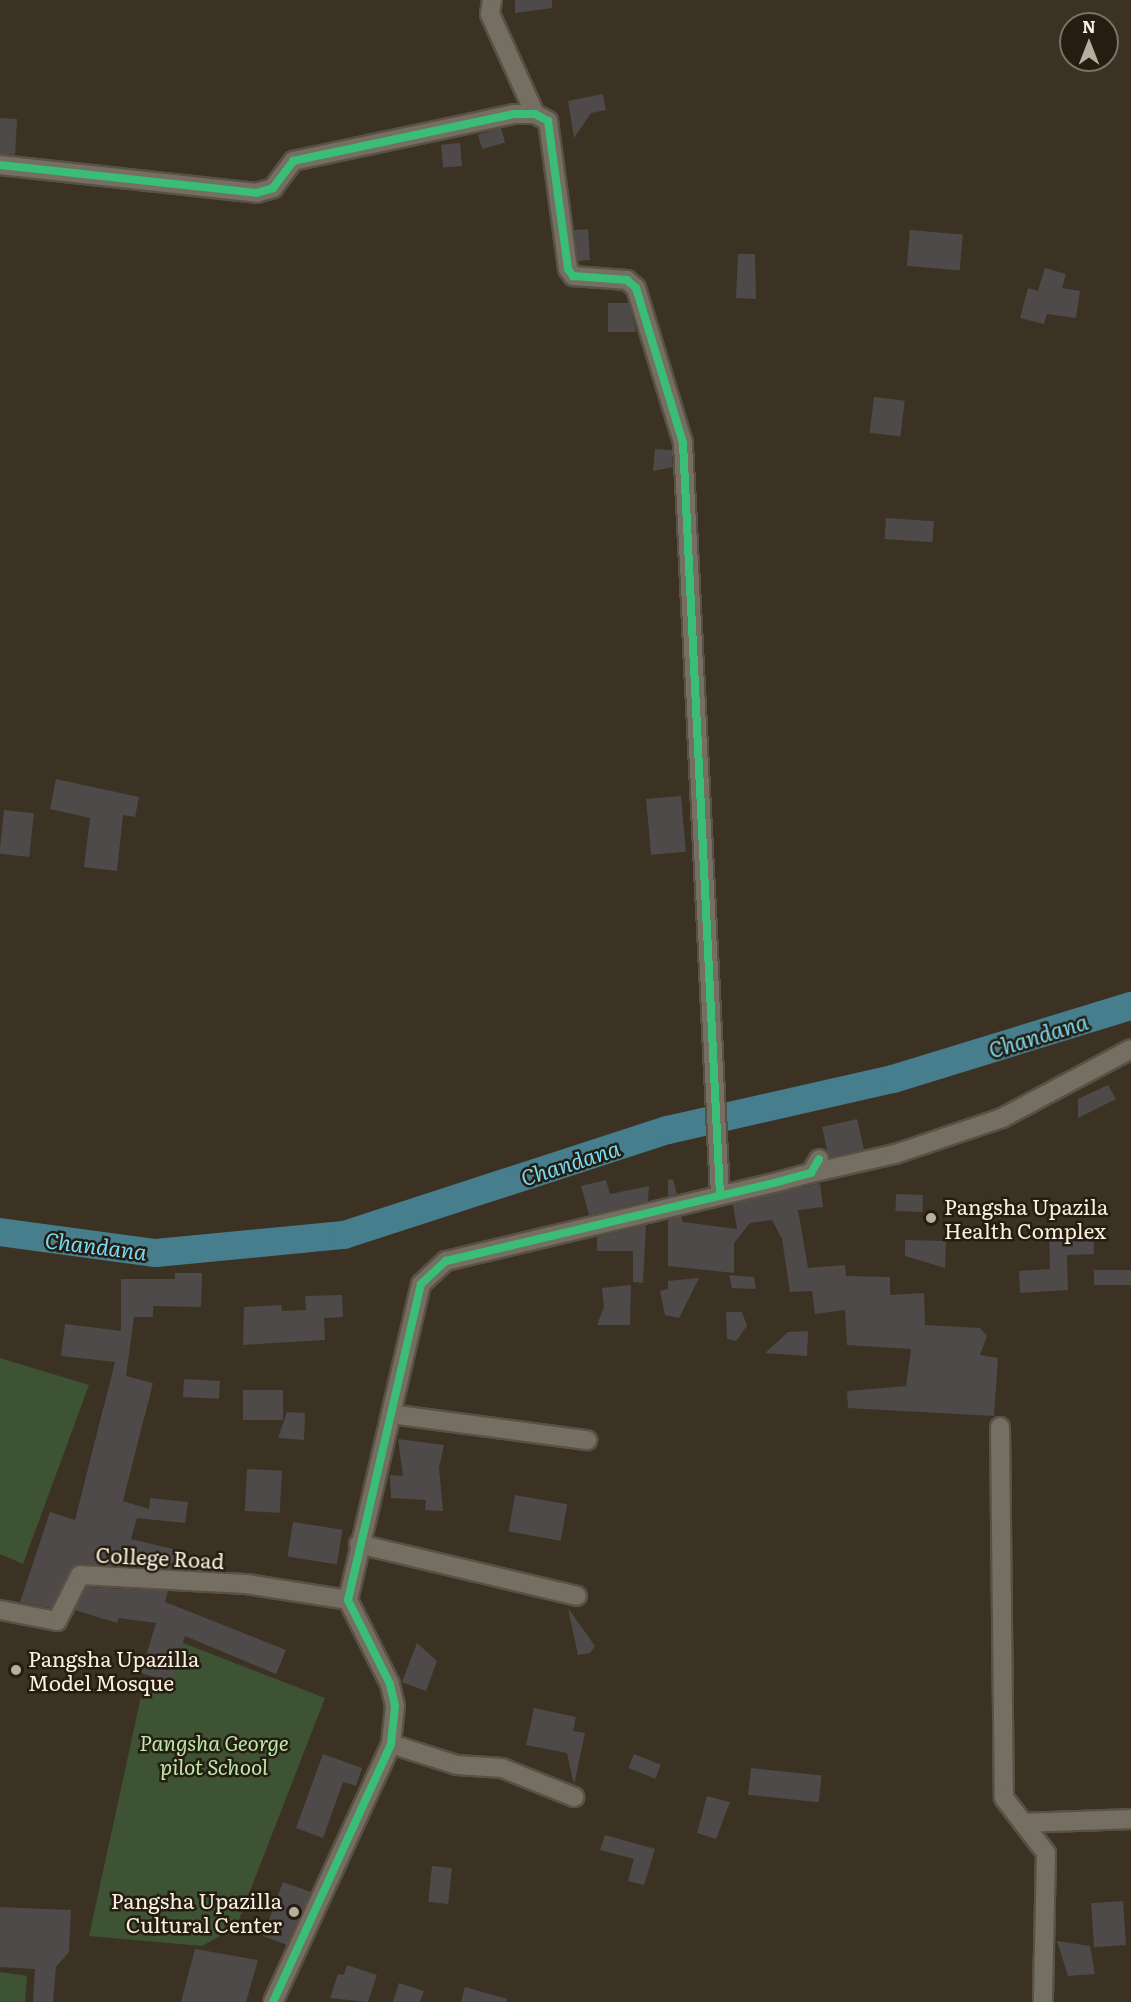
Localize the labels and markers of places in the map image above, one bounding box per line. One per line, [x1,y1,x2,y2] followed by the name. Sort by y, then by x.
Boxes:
[944,1193,1108,1243] place label: Pangsha Upazila Health Complex
[922,1209,940,1227] marker: Pangsha Upazila Health Complex
[28,1645,199,1695] place label: Pangsha Upazilla Model Mosque
[9,1663,23,1677] marker: Pangsha Upazilla Model Mosque
[111,1887,282,1937] place label: Pangsha Upazilla Cultural Center
[287,1905,301,1919] marker: Pangsha Upazilla Cultural Center

